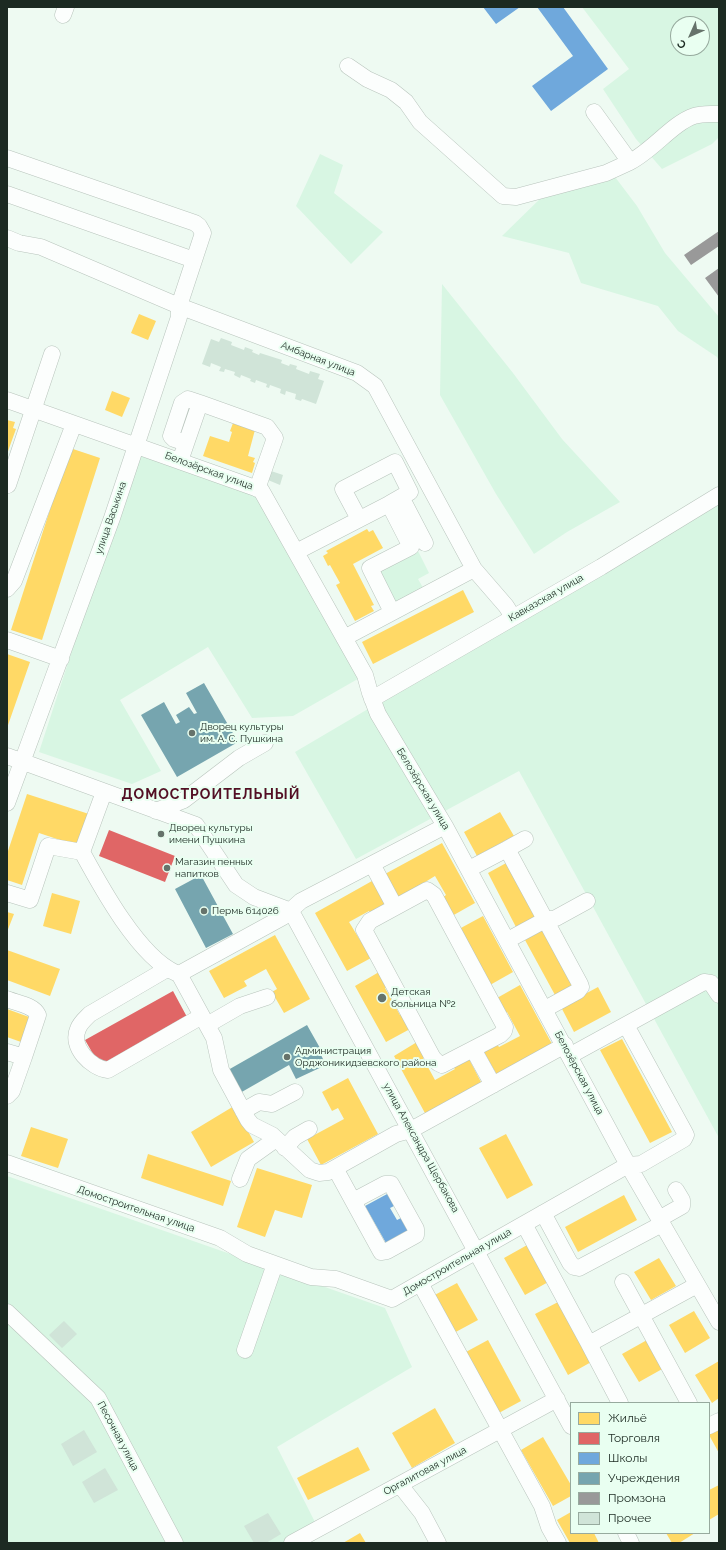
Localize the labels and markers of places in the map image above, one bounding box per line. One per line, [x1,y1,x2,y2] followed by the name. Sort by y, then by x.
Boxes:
[200,721,283,744] place label: Дворец культуры им. А. С. Пушкина
[187,728,197,738] marker: Дворец культуры им. А. С. Пушкина
[169,822,252,846] place label: Дворец культуры имени Пушкина
[156,829,166,839] marker: Дворец культуры имени Пушкина
[175,856,253,880] place label: Магазин пенных напитков
[162,863,172,873] marker: Магазин пенных напитков
[212,905,279,917] place label: Пермь 614026
[199,906,209,916] marker: Пермь 614026
[391,986,456,1010] place label: Детская больница №2
[376,992,388,1004] marker: Детская больница №2
[295,1045,437,1068] place label: Администрация Орджоникидзевского района
[282,1052,292,1062] marker: Администрация Орджоникидзевского района

